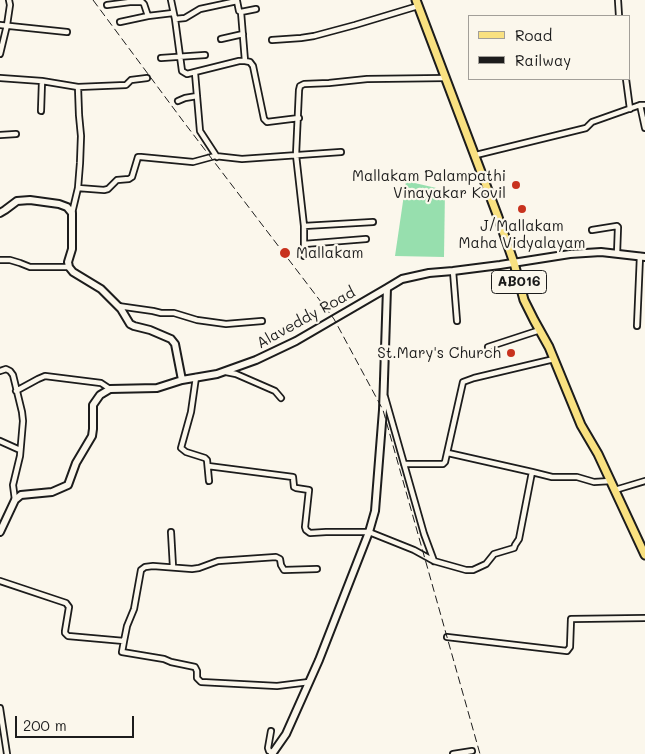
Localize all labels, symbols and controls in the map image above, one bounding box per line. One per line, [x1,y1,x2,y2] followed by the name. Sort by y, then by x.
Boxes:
[468,15,630,80] legend
[515,25,552,45] text: Road
[515,50,571,70] text: Railway
[352,167,506,202] place label: Mallakam Palampathi Vinayakar Kovil
[510,179,522,191] marker: Mallakam Palampathi Vinayakar Kovil
[516,203,528,215] marker: J/Mallakam Maha Vidyalayam
[458,217,586,252] place label: J/Mallakam Maha Vidyalayam
[296,244,363,262] place label: Mallakam
[278,246,292,260] marker: Mallakam
[492,270,546,294] road number: AB016
[254,284,358,352] street label: Alaveddy Road
[377,344,501,362] place label: St.Mary's Church
[505,347,517,359] marker: St.Mary's Church
[18,706,136,738] scale bar
[23,715,67,735] text: 200 m

